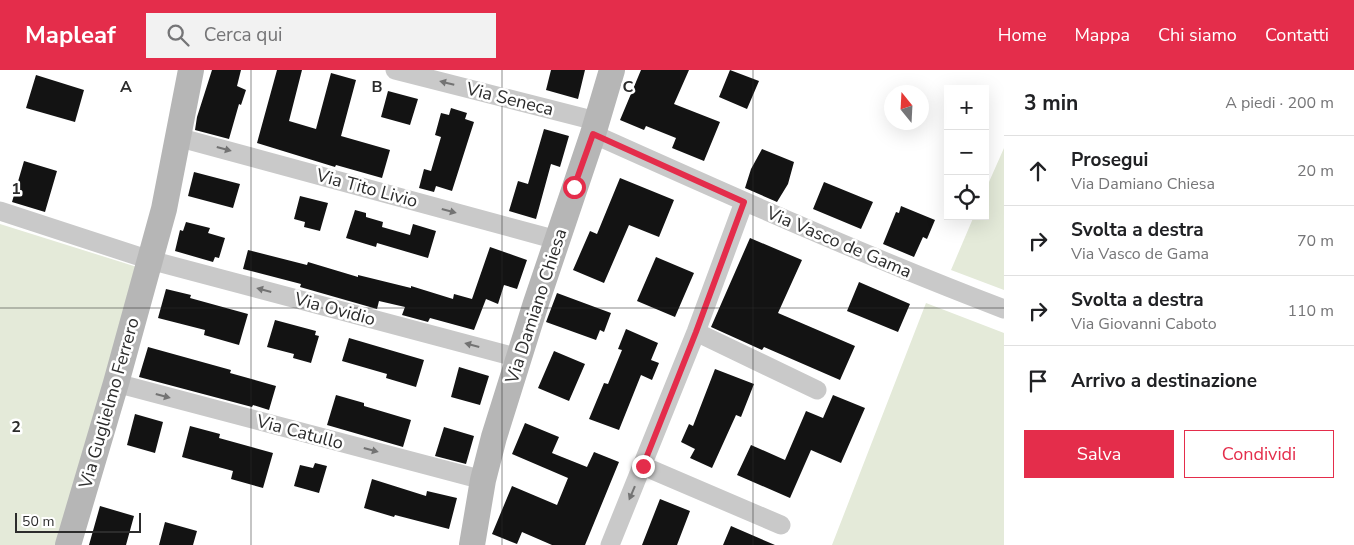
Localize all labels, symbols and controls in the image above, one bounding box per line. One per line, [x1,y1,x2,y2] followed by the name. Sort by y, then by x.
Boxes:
[146,13,496,58] search box
[25,19,116,51] text: Mapleaf
[164,21,192,49] icon: search
[204,22,283,48] text: Cerca qui
[998,23,1046,47] text: Home
[1074,23,1130,47] text: Mappa
[1158,23,1237,47] text: Chi siamo
[1265,23,1329,47] text: Contatti
[120,76,132,98] text: A
[371,76,383,98] text: B
[463,76,556,121] street label: Via Seneca
[623,76,634,98] text: C
[440,79,455,87] one-way arrow
[884,85,929,130] north arrow
[944,85,989,220] map controls
[944,85,989,130] button: +
[1024,89,1078,117] text: 3 min
[1225,92,1334,114] text: A piedi · 200 m
[944,130,989,175] button: −
[217,146,232,154] one-way arrow
[1071,147,1148,173] text: Prosegui
[1024,157,1052,185] icon: ahead
[1297,160,1334,182] text: 20 m
[313,163,420,213] street label: Via Tito Livio
[1071,173,1215,195] text: Via Damiano Chiesa
[944,175,989,220] button: locate
[563,176,586,199] route start
[11,178,21,200] text: 1
[762,200,915,283] street label: Via Vasco de Gama
[441,207,456,215] one-way arrow
[1071,217,1204,243] text: Svolta a destra
[499,225,572,388] street label: Via Damiano Chiesa
[1024,227,1052,255] icon: right
[1297,230,1334,252] text: 70 m
[1071,243,1209,265] text: Via Vasco de Gama
[257,286,272,294] one-way arrow
[291,286,378,331] street label: Via Ovidio
[1071,287,1204,313] text: Svolta a destra
[1024,297,1052,325] icon: right
[1287,300,1334,322] text: 110 m
[1071,313,1217,335] text: Via Giovanni Caboto
[73,315,145,492] street label: Via Guglielmo Ferrero
[465,341,480,349] one-way arrow
[1024,367,1052,395] icon: arrive
[1071,368,1257,394] text: Arrivo a destinazione
[156,392,171,400] one-way arrow
[253,409,346,455] street label: Via Catullo
[11,416,21,438] text: 2
[1024,430,1174,478] button: Salva
[1184,430,1334,478] button: Condividi
[364,447,379,455] one-way arrow
[632,455,655,478] route end
[627,486,635,500] one-way arrow
[15,510,141,533] scale bar
[22,512,54,531] text: 50 m

